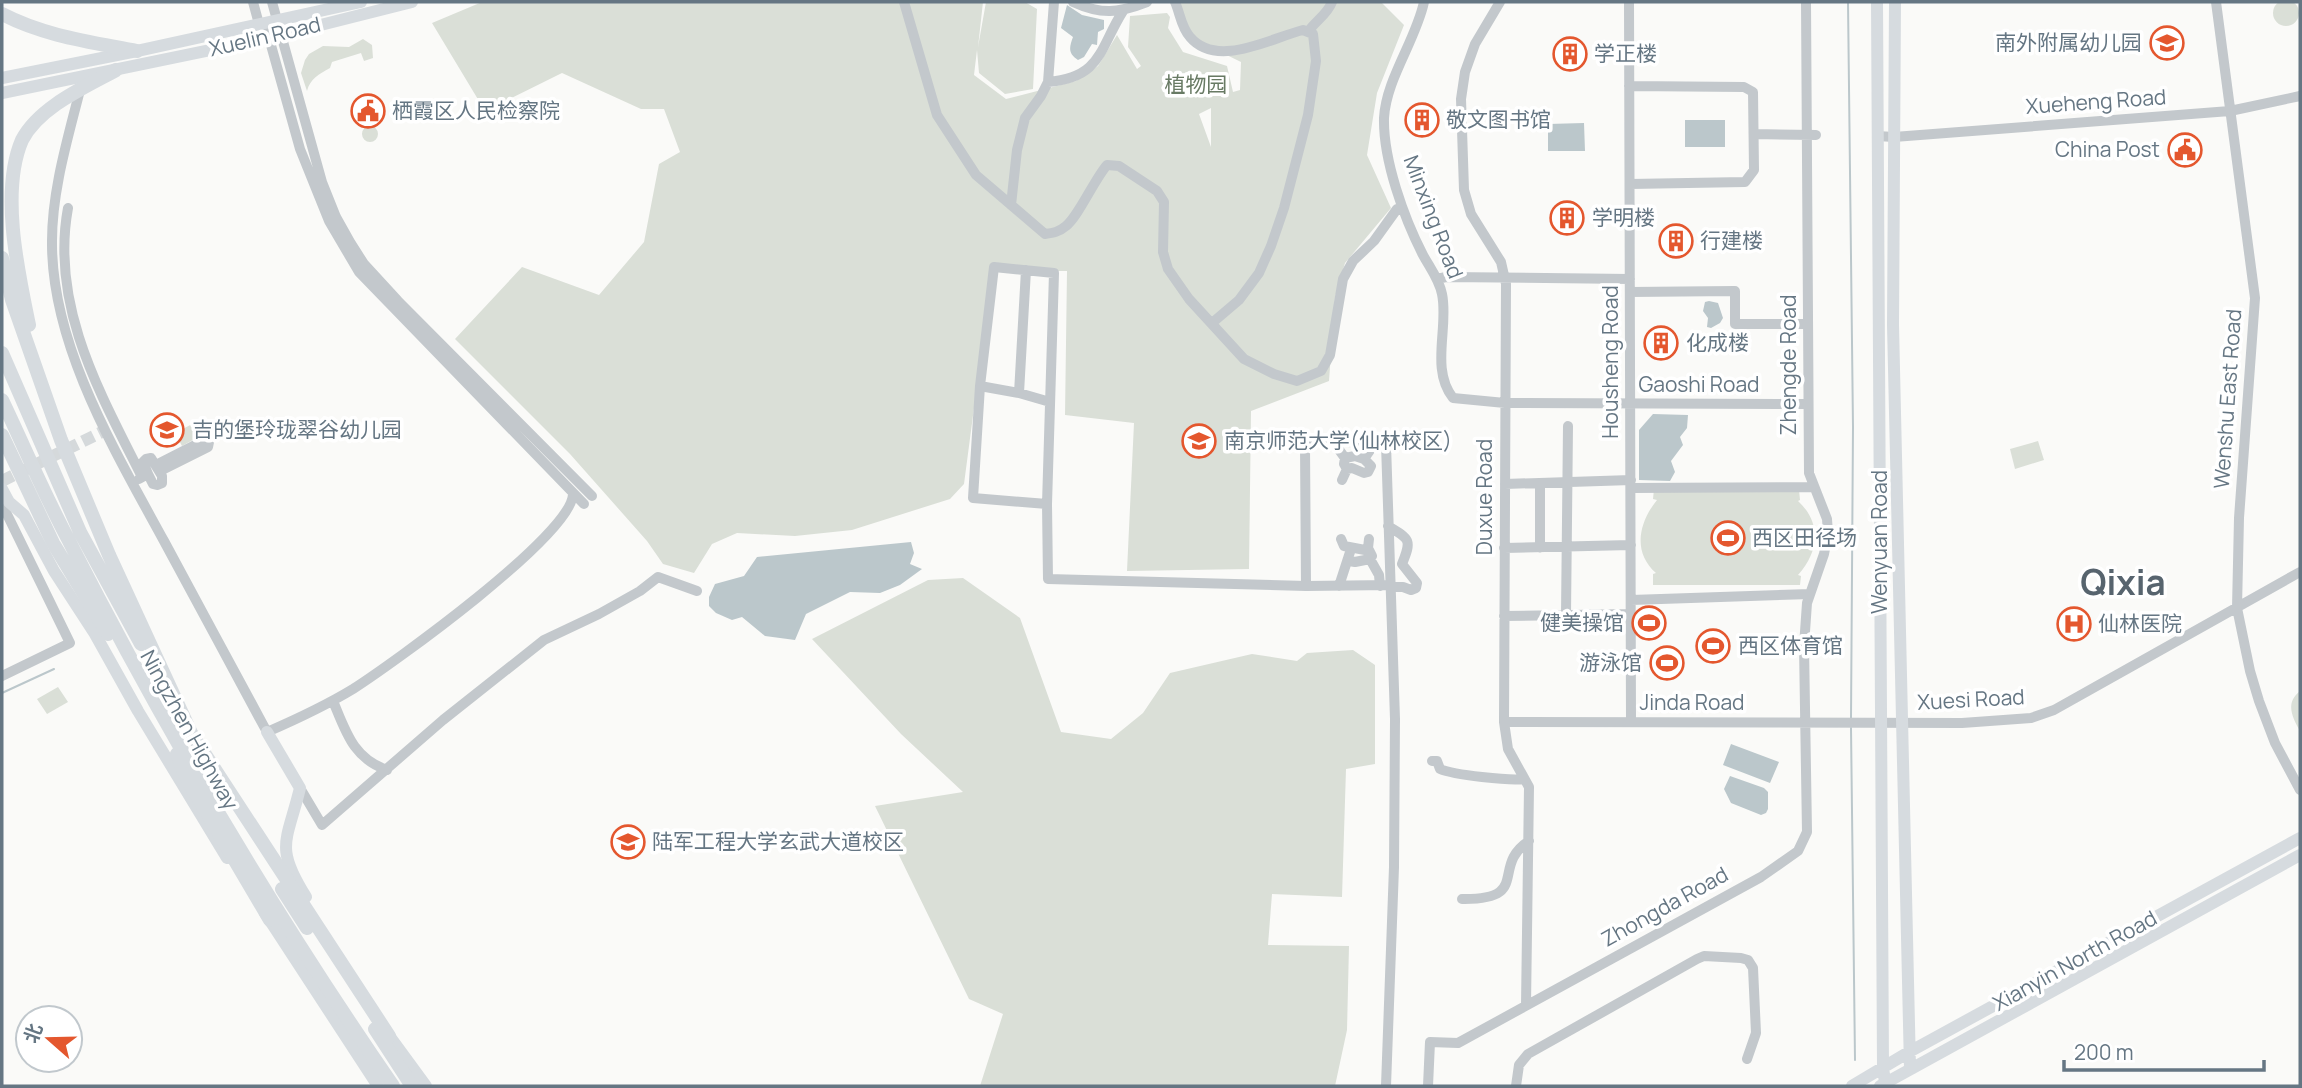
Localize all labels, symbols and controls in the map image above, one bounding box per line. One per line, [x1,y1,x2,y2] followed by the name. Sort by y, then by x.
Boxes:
[206,10,323,62] street label: Xuelin Road
[2148,24,2186,62] school or university icon: 南外附属幼儿园
[1995,28,2142,56] place label: 南外附属幼儿园
[1551,35,1589,73] building icon: 学正楼
[1594,39,1657,67] place label: 学正楼
[1165,70,1228,98] park label: 植物园
[2025,82,2167,120] street label: Xueheng Road
[349,92,387,130] public building icon: 栖霞区人民检察院
[392,96,560,124] place label: 栖霞区人民检察院
[1403,101,1441,139] building icon: 敬文图书馆
[1446,105,1551,133] place label: 敬文图书馆
[2166,131,2204,169] public building icon: China Post
[2055,135,2160,163] place label: China Post
[1398,151,1470,282] street label: Minxing Road
[1548,199,1586,237] building icon: 学明楼
[1592,203,1655,231] place label: 学明楼
[1657,222,1695,260] building icon: 行建楼
[1700,226,1763,254] place label: 行建楼
[1596,285,1624,439] street label: Housheng Road
[1774,295,1802,435] street label: Zhengde Road
[2207,308,2247,490] street label: Wenshu East Road
[1642,324,1680,362] building icon: 化成楼
[1686,328,1749,356] place label: 化成楼
[1638,370,1760,398] street label: Gaoshi Road
[148,411,186,449] school or university icon: 吉的堡玲珑翠谷幼儿园
[192,415,402,443] place label: 吉的堡玲珑翠谷幼儿园
[1180,422,1218,460] school or university icon: 南京师范大学(仙林校区)
[1224,426,1452,454] place label: 南京师范大学(仙林校区)
[1470,439,1498,555] street label: Duxue Road
[1865,470,1893,614] street label: Wenyuan Road
[1709,519,1747,557] sports icon: 西区田径场
[1752,523,1857,551] place label: 西区田径场
[2080,558,2166,606] district label: Qixia
[1630,604,1668,642] sports icon: 健美操馆
[2055,605,2093,643] hospital icon: 仙林医院
[1540,608,1624,636] place label: 健美操馆
[2098,609,2182,637] place label: 仙林医院
[1694,627,1732,665] sports icon: 西区体育馆
[1738,631,1843,659] place label: 西区体育馆
[1648,644,1686,682] sports icon: 游泳馆
[134,645,245,814] street label: Ningzhen Highway
[1579,648,1642,676] place label: 游泳馆
[1917,682,2025,716] street label: Xuesi Road
[1639,688,1745,716] street label: Jinda Road
[609,823,647,861] school or university icon: 陆军工程大学玄武大道校区
[652,827,904,855] place label: 陆军工程大学玄武大道校区
[1596,860,1733,952] street label: Zhongda Road
[1988,903,2161,1017] street label: Xianyin North Road
[14,1004,84,1074] north arrow
[18,1020,48,1047] text: 北
[2064,1028,2264,1072] scale bar
[2074,1038,2134,1066] text: 200 m

